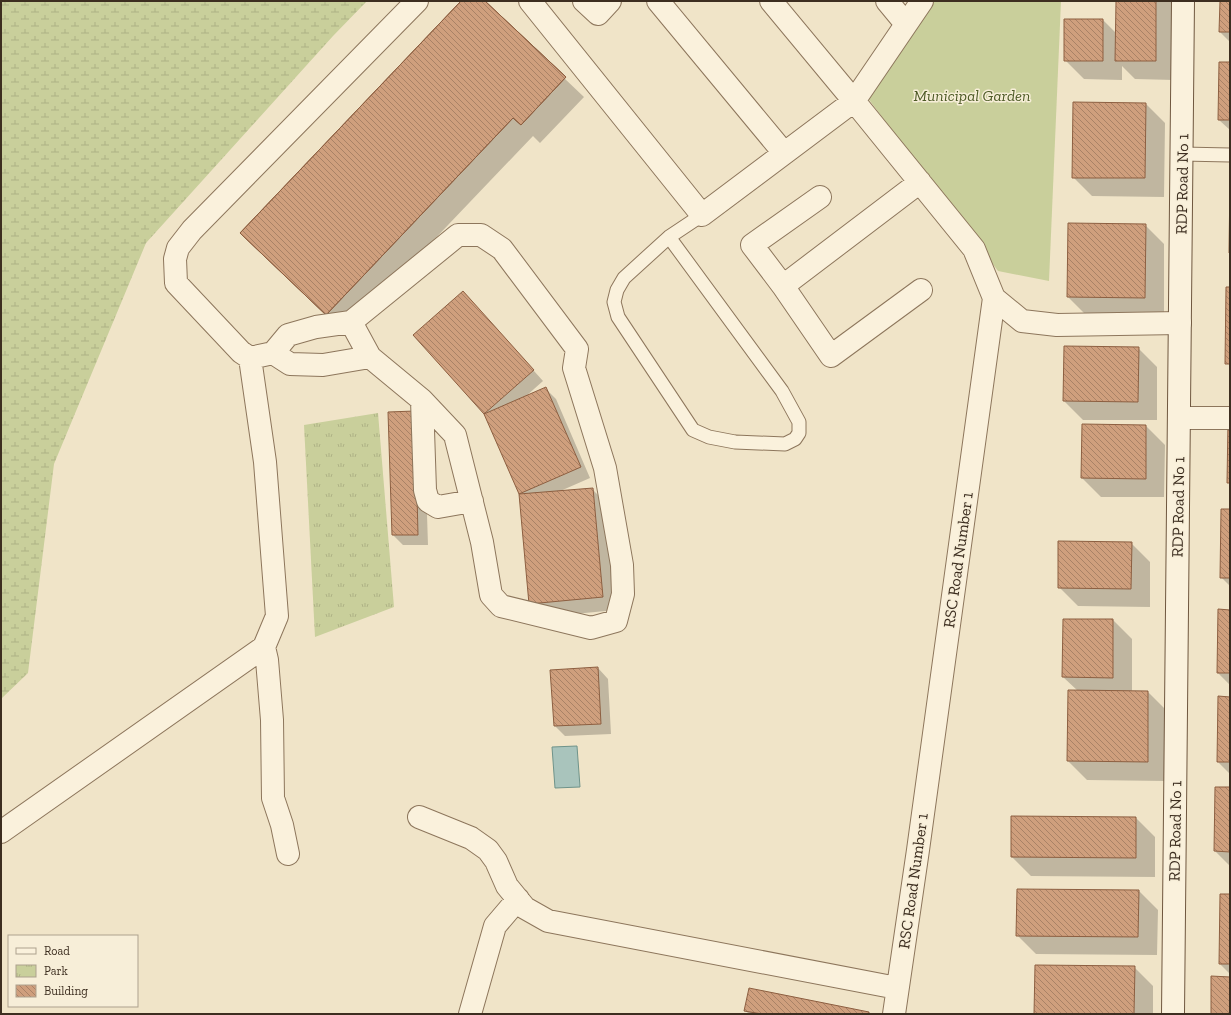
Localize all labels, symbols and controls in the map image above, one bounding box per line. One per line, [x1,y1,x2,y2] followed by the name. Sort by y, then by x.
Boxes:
[914,86,1030,105] park label: Municipal Garden
[1172,133,1192,235] street label: RDP Road No 1
[1168,456,1188,558] street label: RDP Road No 1
[939,491,977,629] street label: RSC Road Number 1
[1165,780,1185,882] street label: RDP Road No 1
[894,812,932,950] street label: RSC Road Number 1
[8,935,138,1007] legend
[44,944,70,958] text: Road
[44,964,69,978] text: Park
[44,984,88,998] text: Building

